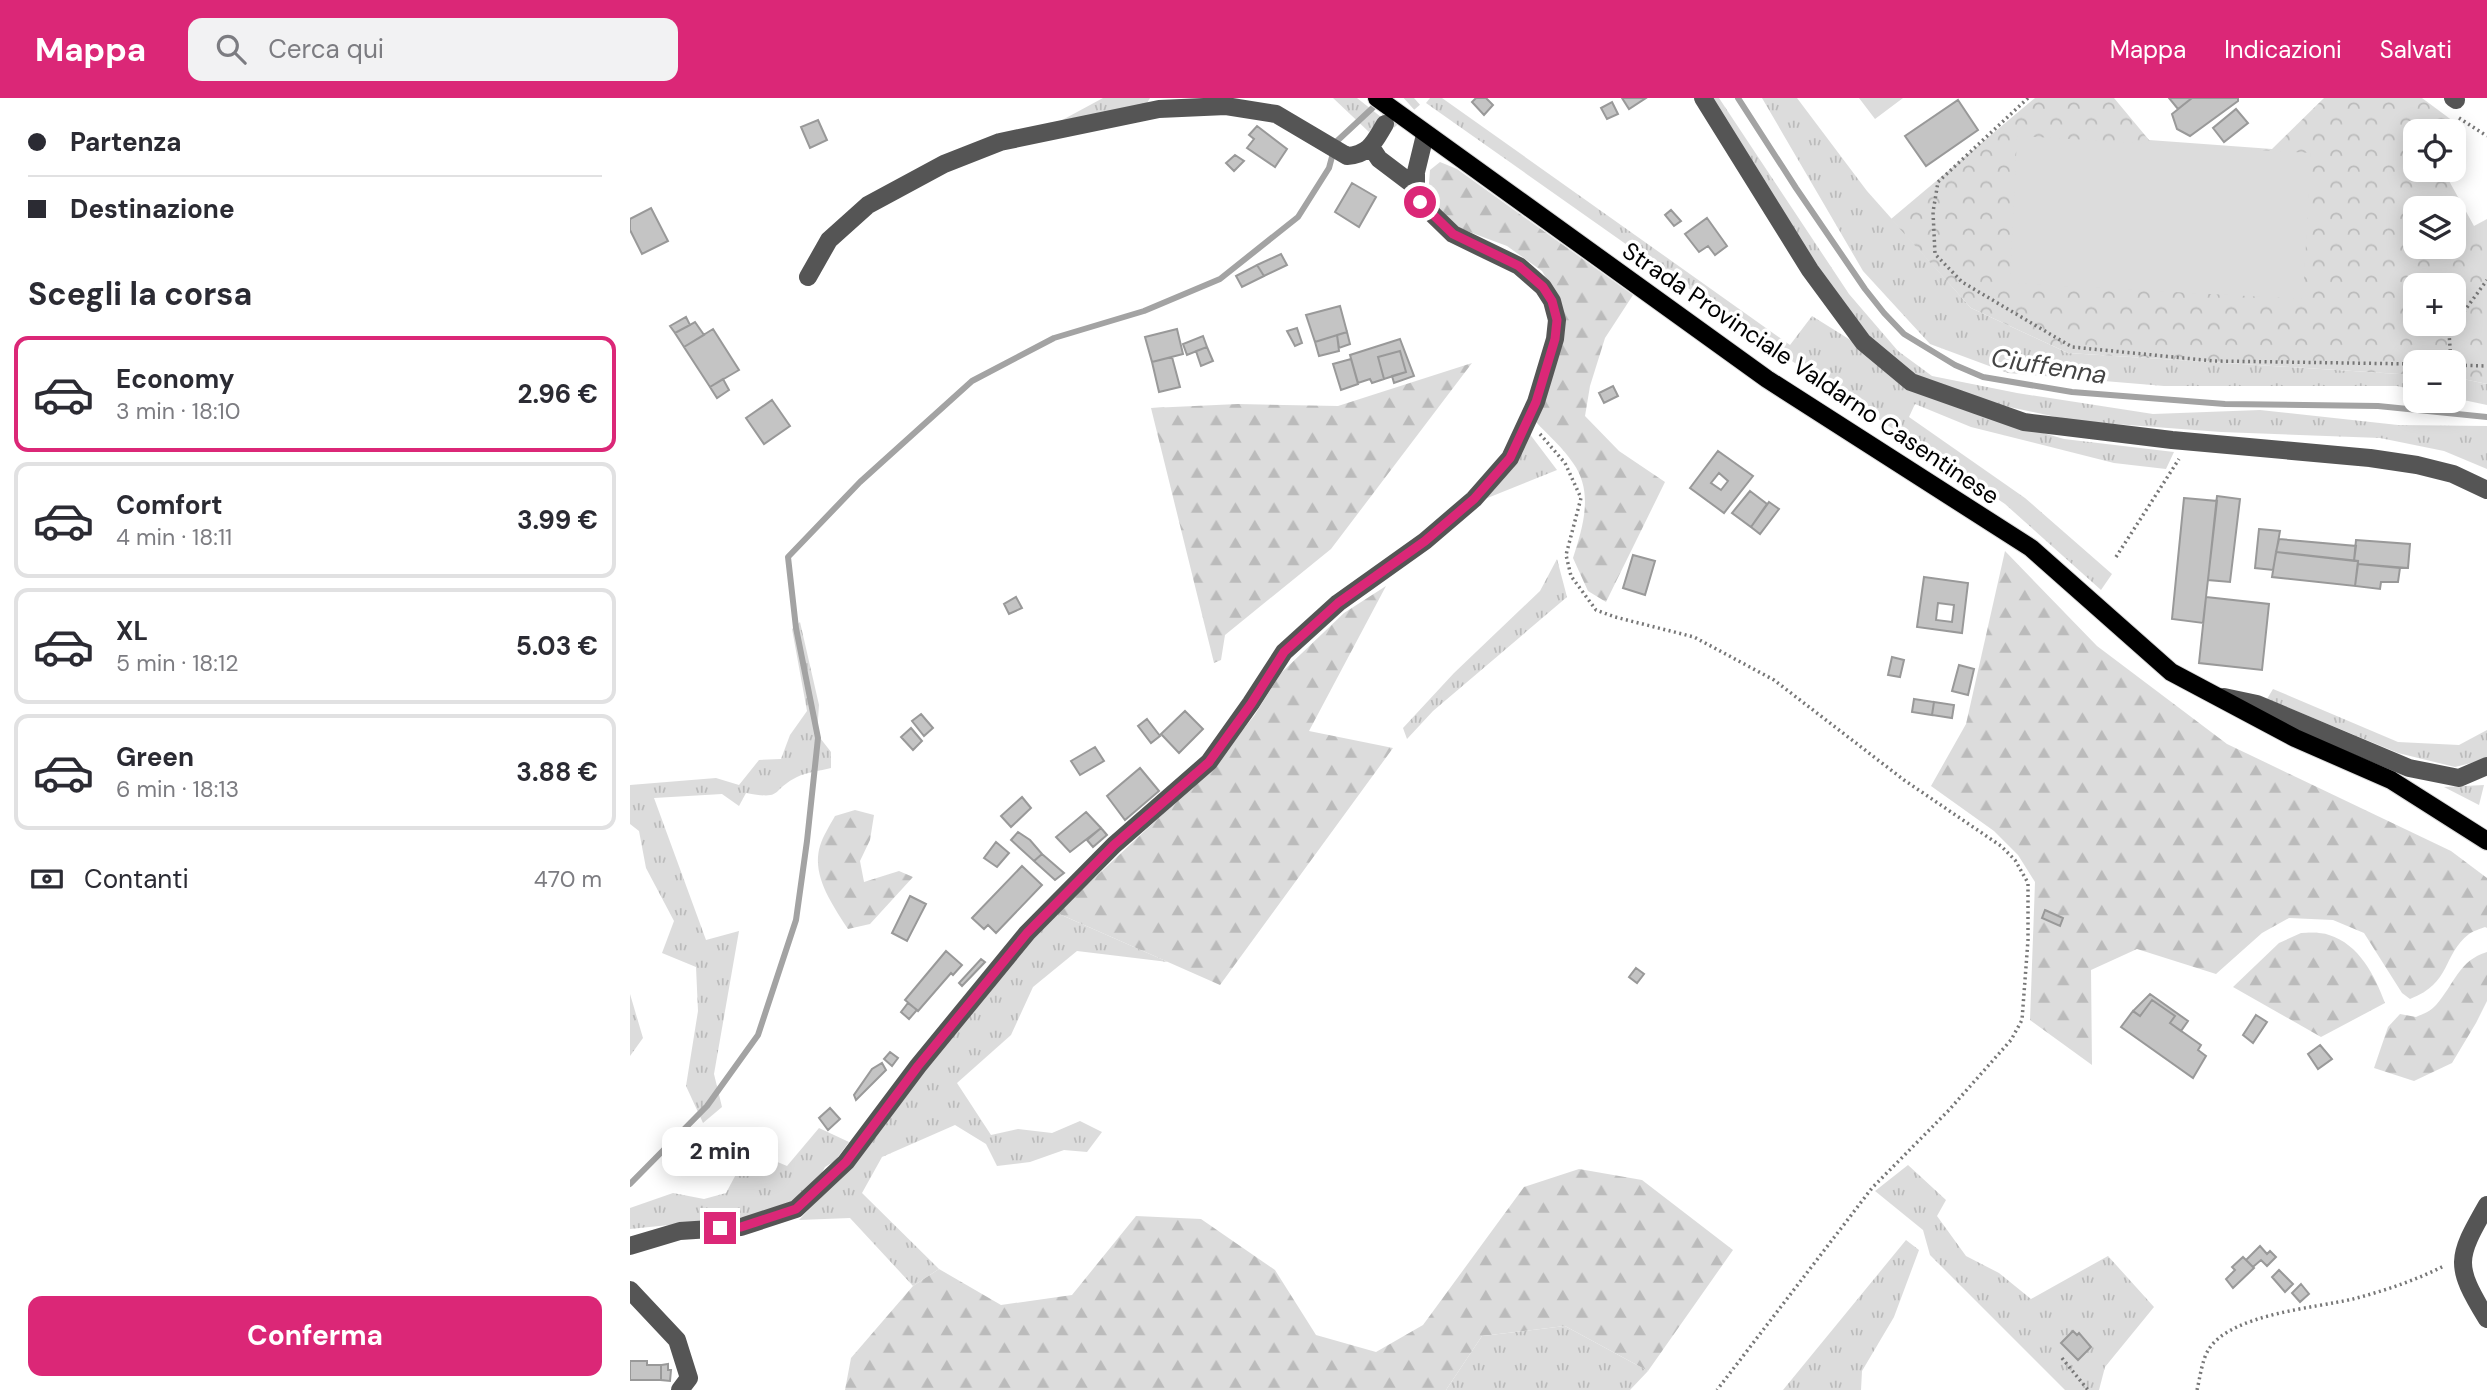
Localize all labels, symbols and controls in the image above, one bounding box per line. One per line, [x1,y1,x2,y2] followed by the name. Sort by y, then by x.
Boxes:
[188,18,678,81] search box
[35,28,146,71] text: Mappa
[212,30,250,68] icon: search
[268,32,384,66] text: Cerca qui
[2110,34,2186,65] text: Mappa
[2224,34,2342,65] text: Indicazioni
[2380,34,2452,65] text: Salvati
[2403,119,2466,413] map controls
[2403,119,2466,182] button: locate
[70,125,182,159] text: Partenza
[1404,186,1436,218] route start
[70,192,235,226] text: Destinazione
[2403,196,2466,259] button: layers
[1617,235,2005,511] street label: Strada Provinciale Valdarno Casentinese
[28,273,252,315] text: Scegli la corsa
[2403,273,2466,336] button: +
[1989,340,2109,392] water label: Ciuffenna
[2403,350,2466,413] button: −
[116,362,234,396] text: Economy
[32,363,95,426] icon: car
[518,377,598,411] text: 2.96 €
[116,396,240,426] text: 3 min · 18:10
[116,488,222,522] text: Comfort
[32,489,95,552] icon: car
[517,503,598,537] text: 3.99 €
[116,522,232,552] text: 4 min · 18:11
[116,614,148,648] text: XL
[32,615,95,678] icon: car
[516,629,598,663] text: 5.03 €
[116,648,238,678] text: 5 min · 18:12
[116,740,194,774] text: Green
[32,741,95,804] icon: car
[516,755,598,789] text: 3.88 €
[116,774,239,804] text: 6 min · 18:13
[28,860,66,898] icon: cash
[84,862,189,896] text: Contanti
[534,864,602,894] text: 470 m
[662,1126,778,1176] callout: 2 min
[690,1136,750,1166] text: 2 min
[704,1212,736,1244] route end
[28,1296,602,1376] button: Conferma

